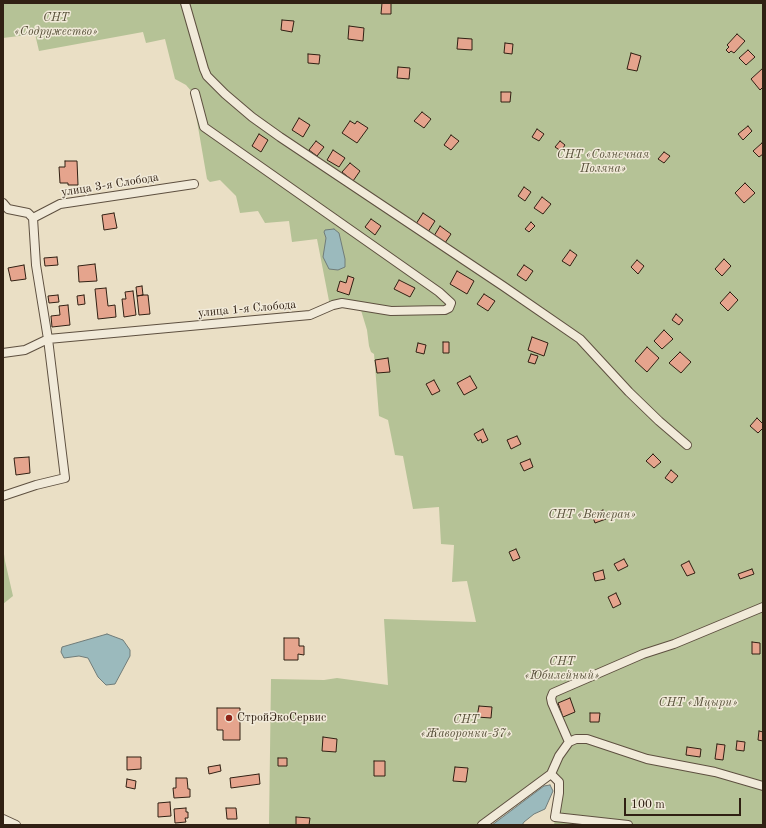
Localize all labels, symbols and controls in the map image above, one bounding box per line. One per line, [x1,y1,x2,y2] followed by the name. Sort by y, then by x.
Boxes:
[15,11,97,39] park label: СНТ «Содружество»
[557,148,649,176] park label: СНТ «Солнечная Поляна»
[60,170,160,200] street label: улица 3-я Слобода
[197,298,297,320] street label: улица 1-я Слобода
[548,508,636,522] park label: СНТ «Ветеран»
[525,655,599,683] park label: СНТ «Юбилейный»
[659,696,737,710] park label: СНТ «Мцыри»
[237,711,326,725] place label: СтройЭкоСервис
[224,713,234,723] marker: СтройЭкоСервис
[421,713,511,741] park label: СНТ «Жаворонки-37»
[626,790,743,816] scale bar
[631,799,665,811] text: 100 m

